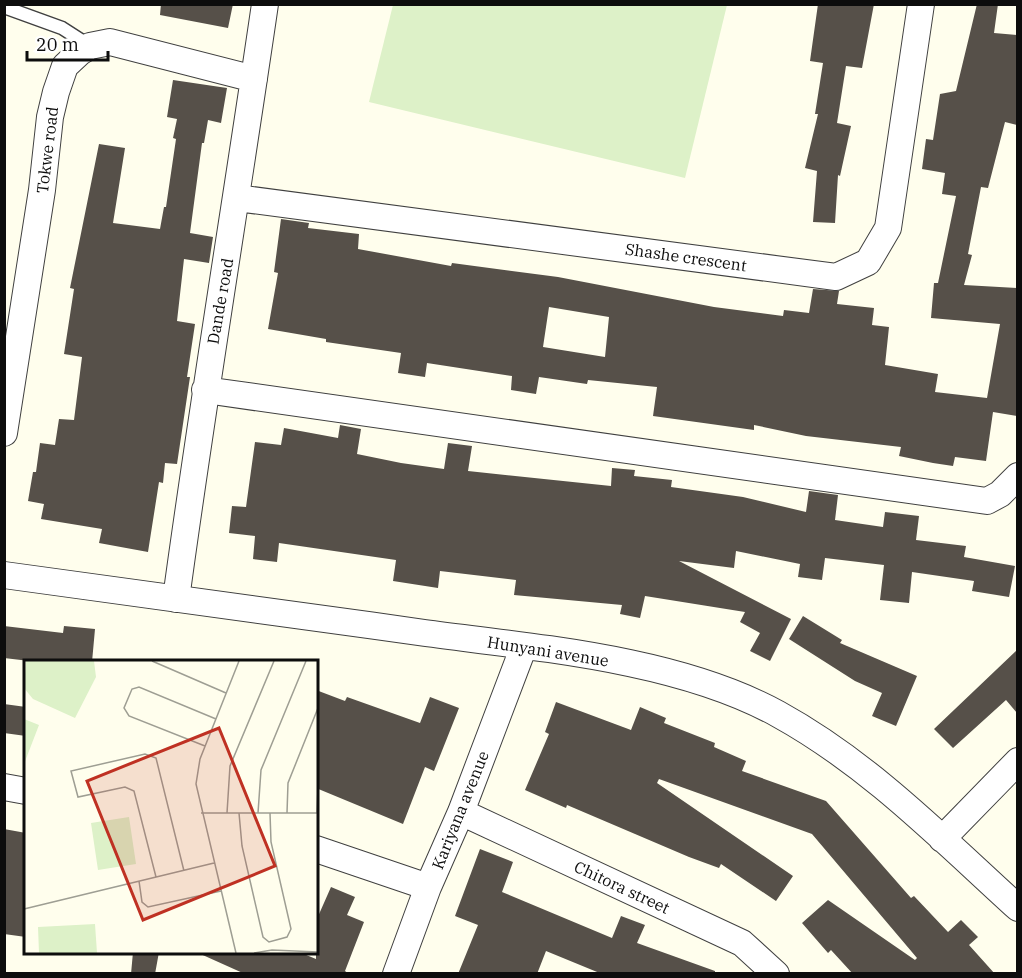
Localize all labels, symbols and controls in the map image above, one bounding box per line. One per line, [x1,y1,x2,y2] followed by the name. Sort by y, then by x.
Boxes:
[27,24,108,62] scale bar
[36,33,79,56] text: 20 m
[32,105,62,195] street label: Tokwe road
[624,239,748,275] street label: Shashe crescent
[203,256,237,346] street label: Dande road
[486,632,610,670] street label: Hunyani avenue
[24,660,318,954] inset map
[427,748,493,872] street label: Kariyana avenue
[571,856,673,918] street label: Chitora street

